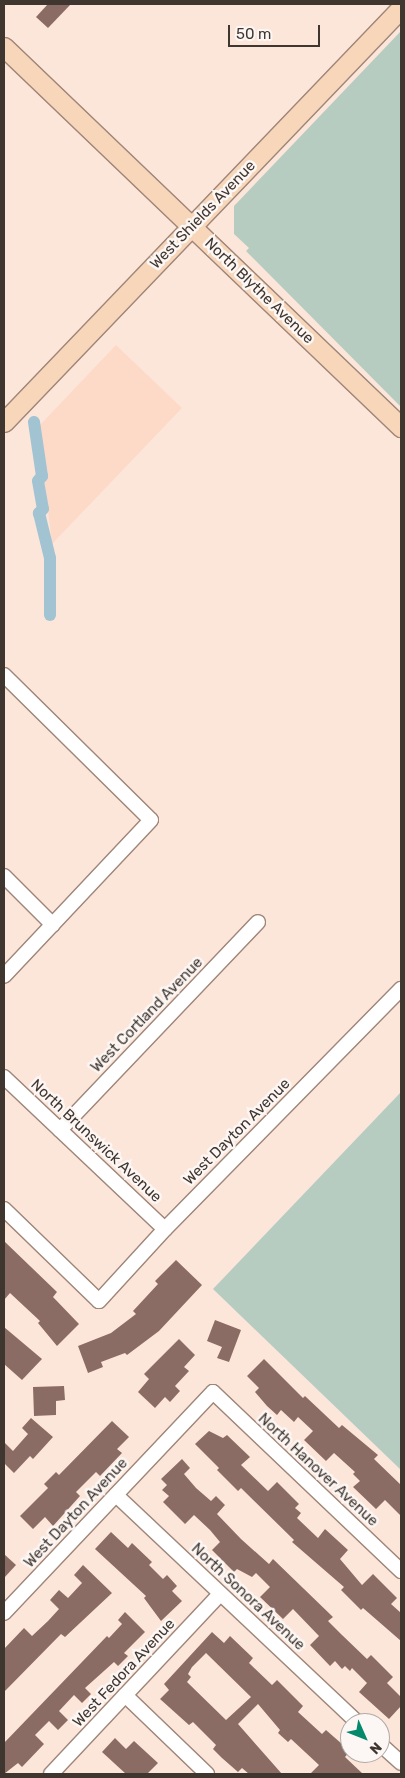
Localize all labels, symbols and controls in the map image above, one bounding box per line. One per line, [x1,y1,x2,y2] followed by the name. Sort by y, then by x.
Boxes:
[230,15,322,47] scale bar
[236,25,271,43] text: 50 m
[146,157,260,273] street label: West Shields Avenue
[201,234,317,348] street label: North Blythe Avenue
[87,954,207,1076] street label: West Cortland Avenue
[180,1075,294,1189] street label: West Dayton Avenue
[27,1076,165,1206] street label: North Brunswick Avenue
[254,1409,382,1531] street label: North Hanover Avenue
[20,1454,132,1572] street label: West Dayton Avenue
[187,1540,309,1654] street label: North Sonora Avenue
[69,1615,179,1731] street label: West Fedora Avenue
[340,1713,390,1763] north arrow
[366,1739,385,1758] text: N

